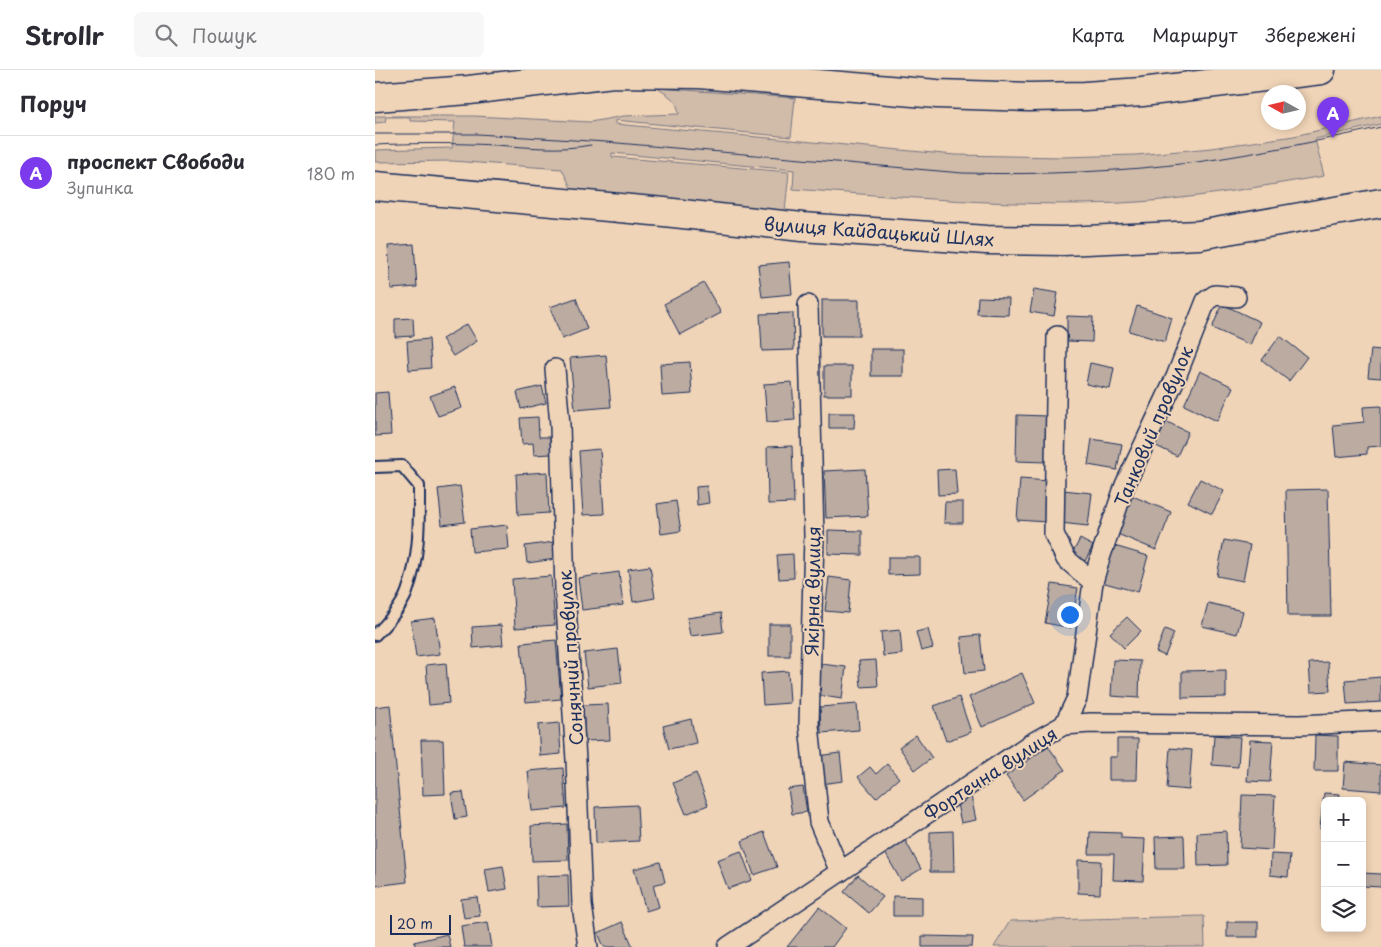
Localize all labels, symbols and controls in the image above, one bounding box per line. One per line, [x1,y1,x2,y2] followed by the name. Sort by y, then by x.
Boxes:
[134,12,484,57] search box
[25,17,104,53] text: Strollr
[152,21,180,49] icon: search
[192,21,256,49] text: Пошук
[1071,21,1124,48] text: Карта
[1152,21,1237,48] text: Маршрут
[1265,21,1356,48] text: Збережені
[1261,85,1306,130] north arrow
[20,87,87,119] text: Поруч
[1317,97,1349,138] pin: A
[67,147,245,175] text: проспект Свободи
[30,161,42,185] text: A
[307,161,355,185] text: 180 m
[67,175,133,199] text: Зупинка
[763,209,995,253] street label: вулиця Кайдацький Шлях
[1107,341,1199,511] street label: Танковий провулок
[797,526,827,656] street label: Якірна вулиця
[550,569,590,747] street label: Сонячний провулок
[1057,602,1083,628] your location
[918,720,1062,826] street label: Фортечна вулиця
[1321,797,1366,932] map controls
[1321,797,1366,842] button: +
[1321,842,1366,887] button: −
[1321,887,1366,932] button: layers
[390,912,451,935] scale bar
[397,913,433,934] text: 20 m

